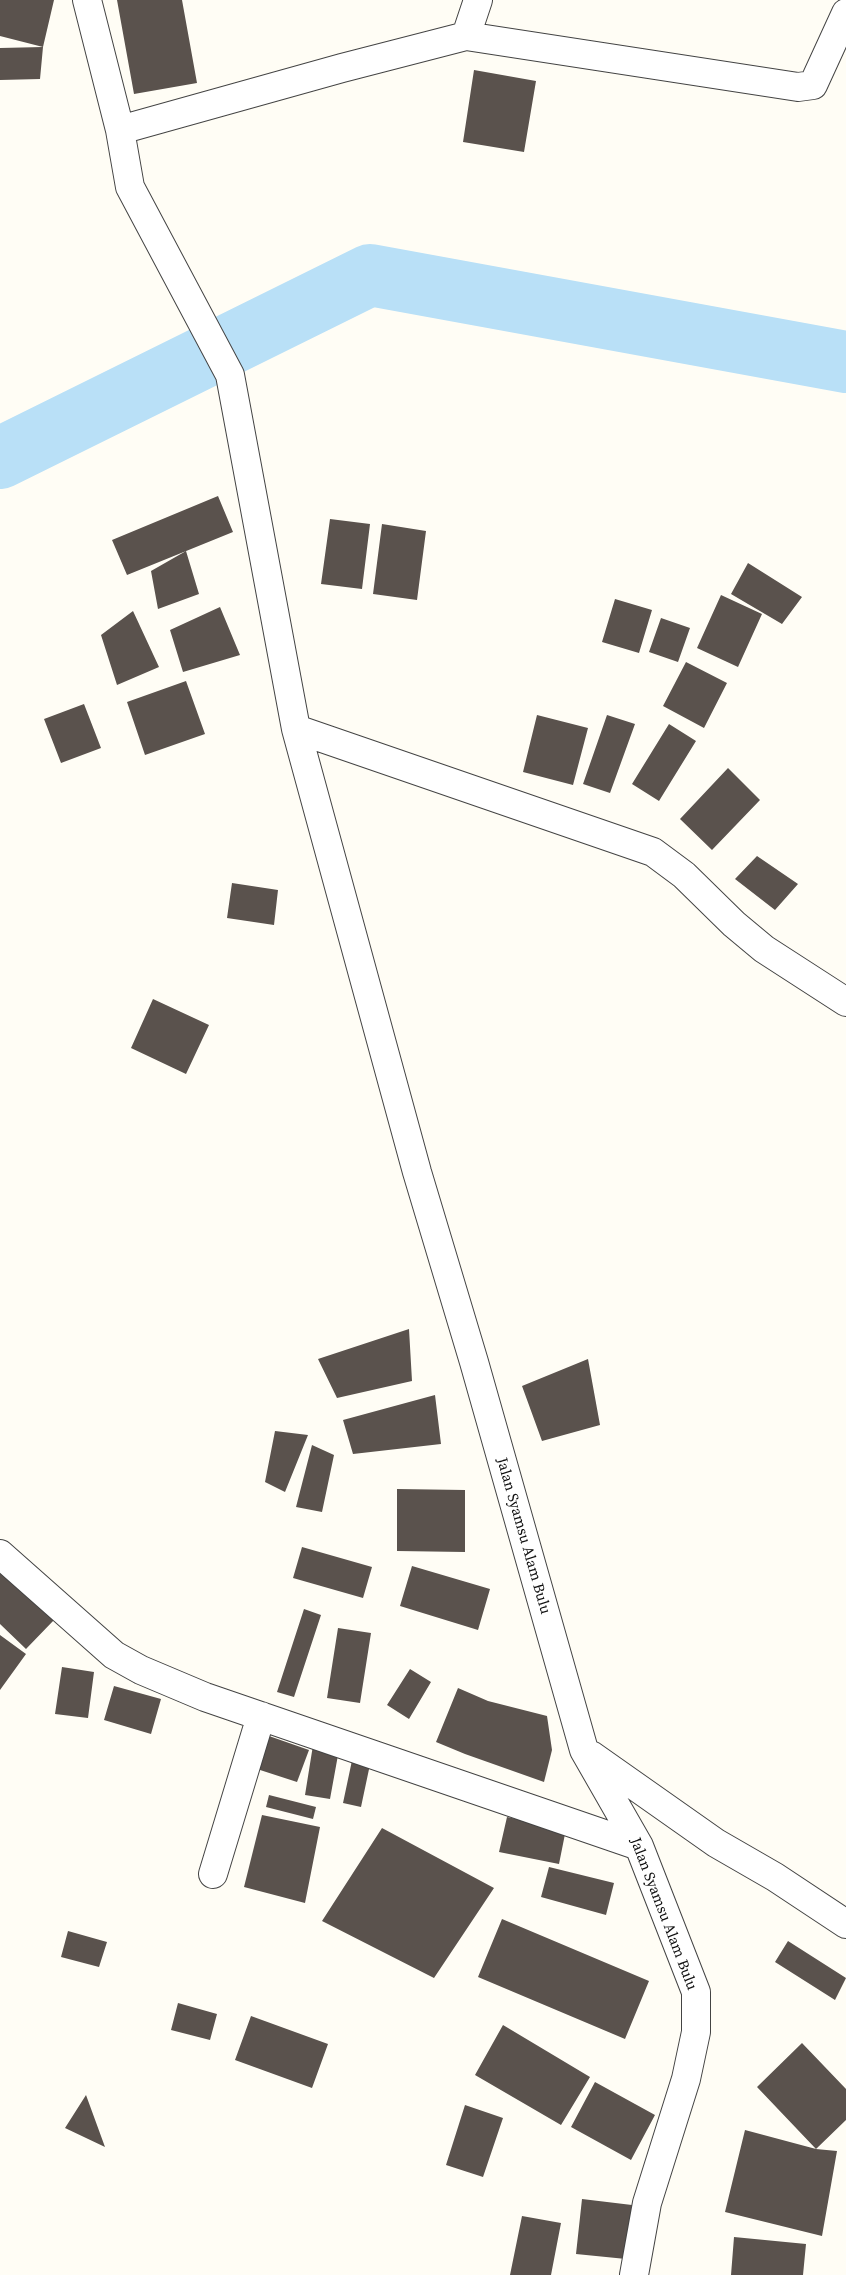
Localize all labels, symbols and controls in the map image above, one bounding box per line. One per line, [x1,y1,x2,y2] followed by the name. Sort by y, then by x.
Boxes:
[492,1456,554,1616] street label: Jalan Syamsu Alam Bulu
[626,1835,700,1993] street label: Jalan Syamsu Alam Bulu

